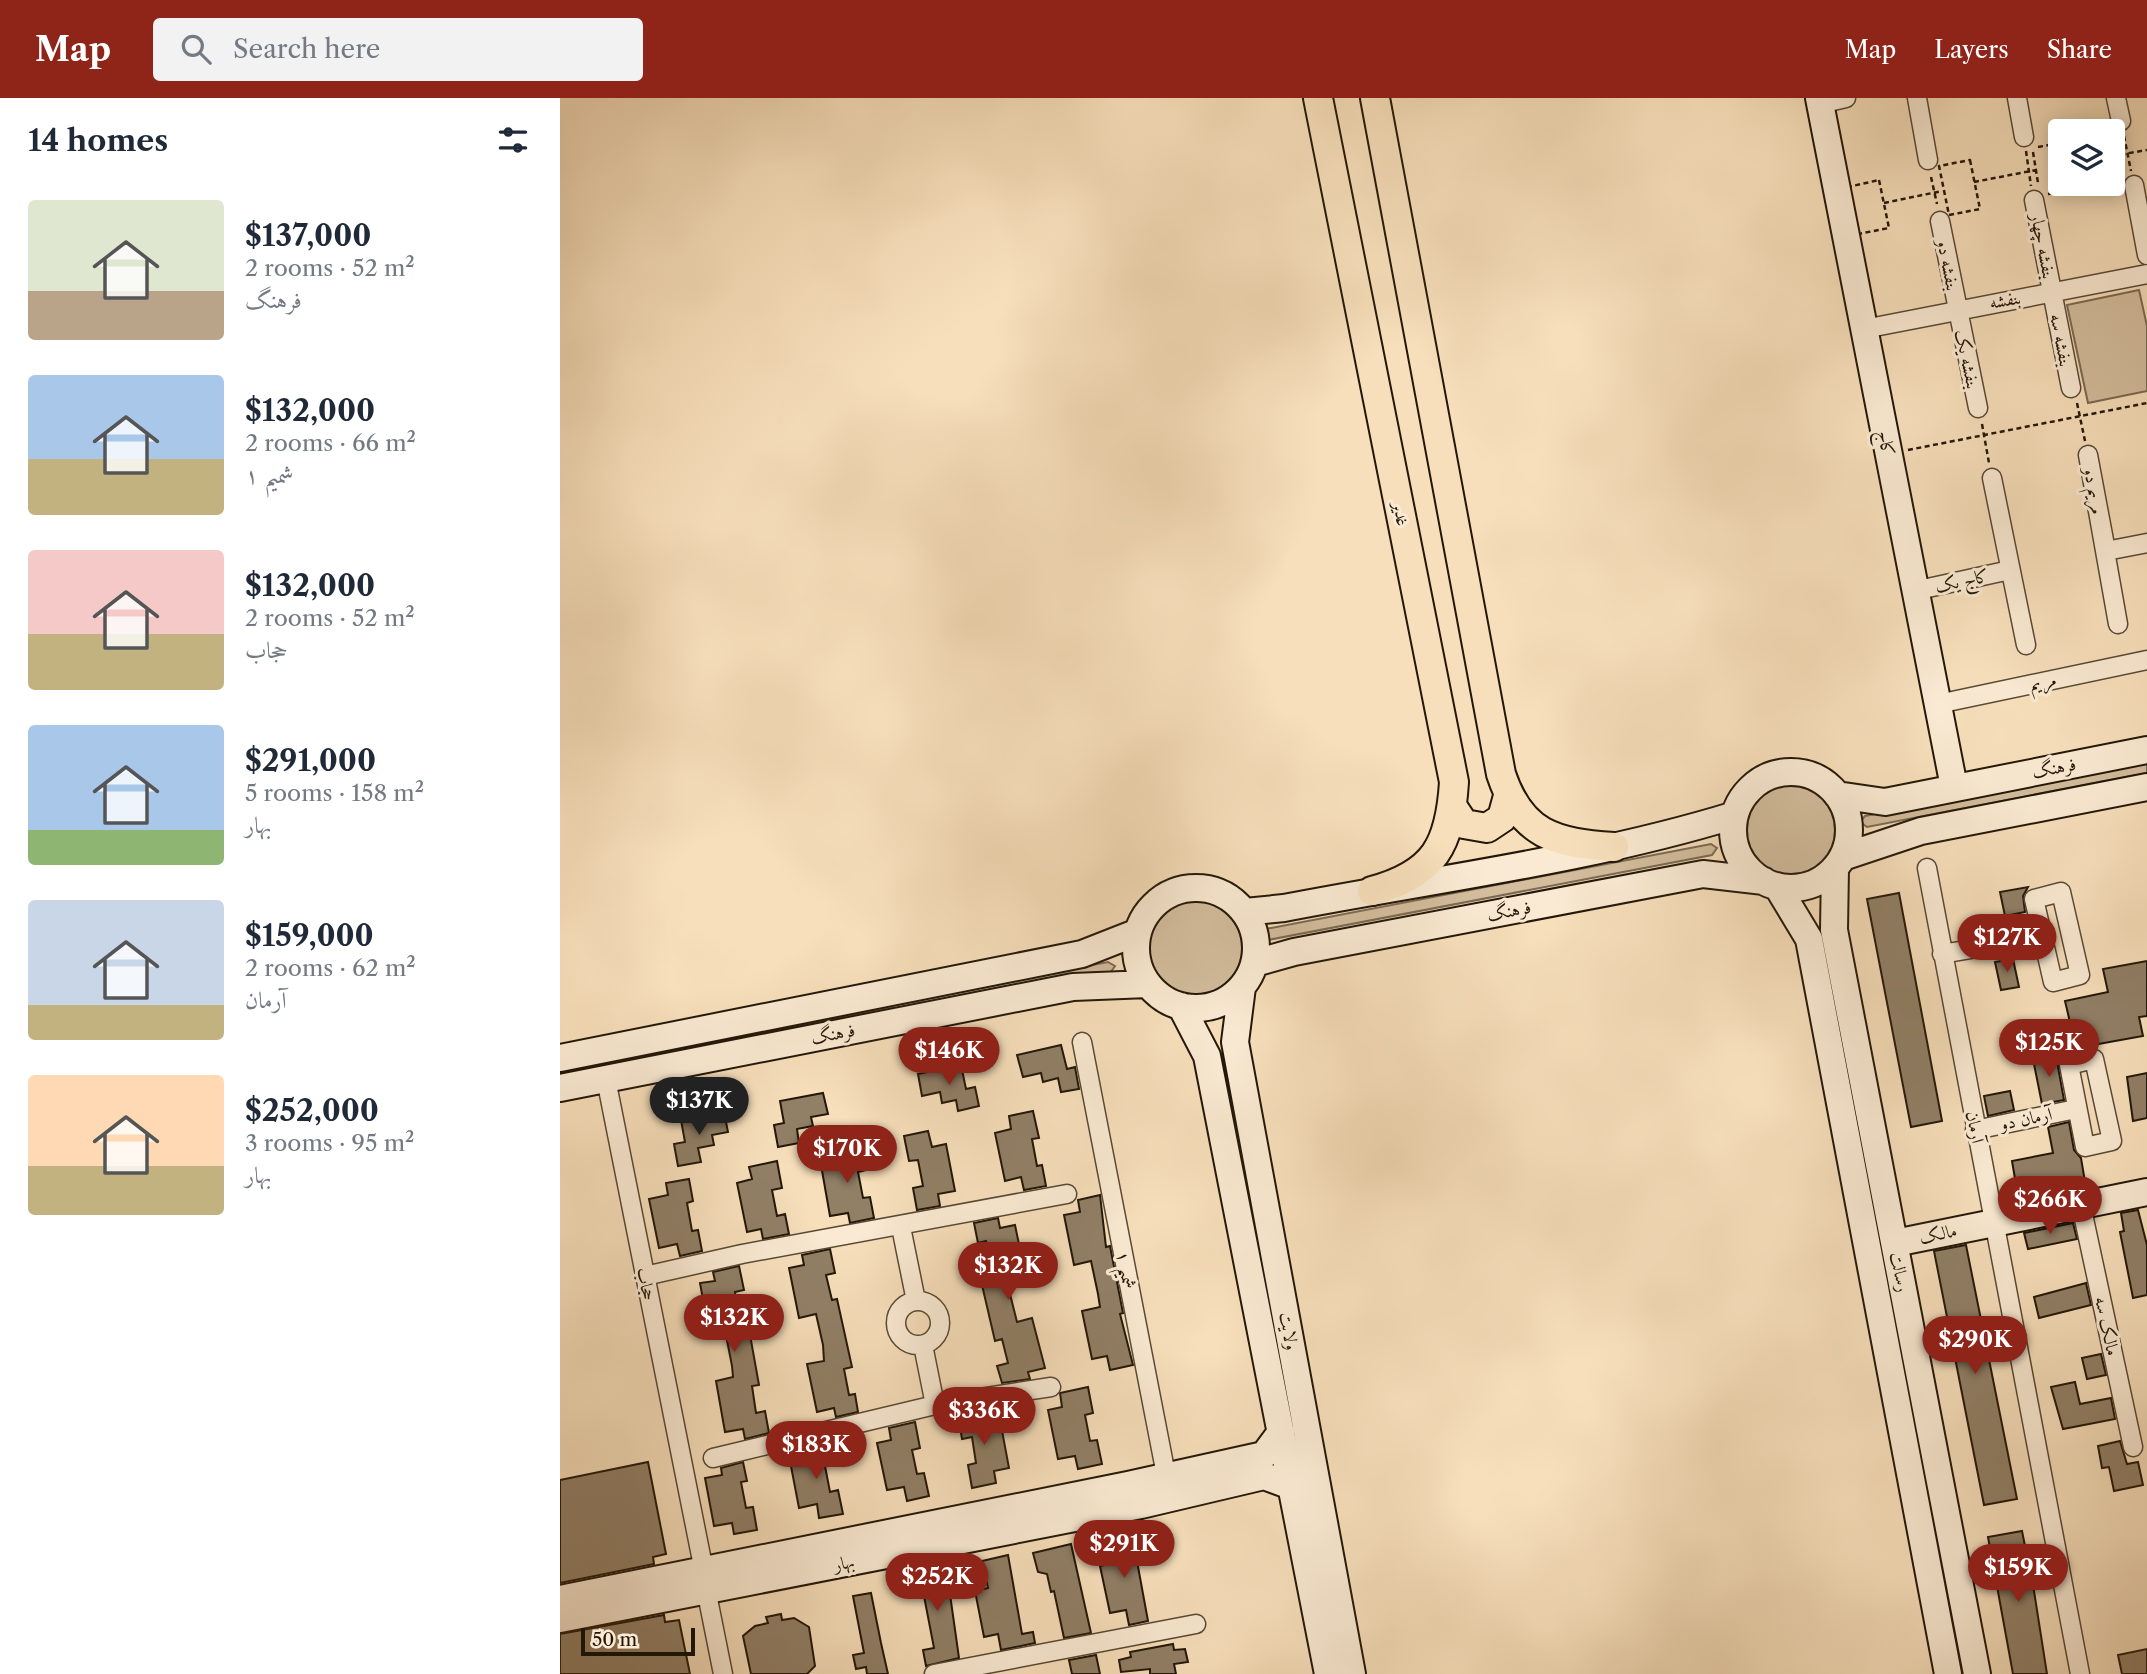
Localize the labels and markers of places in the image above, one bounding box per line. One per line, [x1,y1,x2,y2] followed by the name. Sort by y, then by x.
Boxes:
[1958,914,2056,974] pin: $127K
[2000,1020,2098,1079] pin: $125K
[900,1028,998,1087] pin: $146K
[650,1077,748,1137] pin: $137K
[798,1126,896,1185] pin: $170K
[2001,1176,2099,1236] pin: $266K
[959,1242,1057,1302] pin: $132K
[685,1294,783,1354] pin: $132K
[1926,1316,2024,1376] pin: $290K
[935,1388,1033,1447] pin: $336K
[767,1422,865,1481] pin: $183K
[1075,1520,1173,1580] pin: $291K
[1969,1544,2067,1604] pin: $159K
[888,1554,986,1613] pin: $252K

